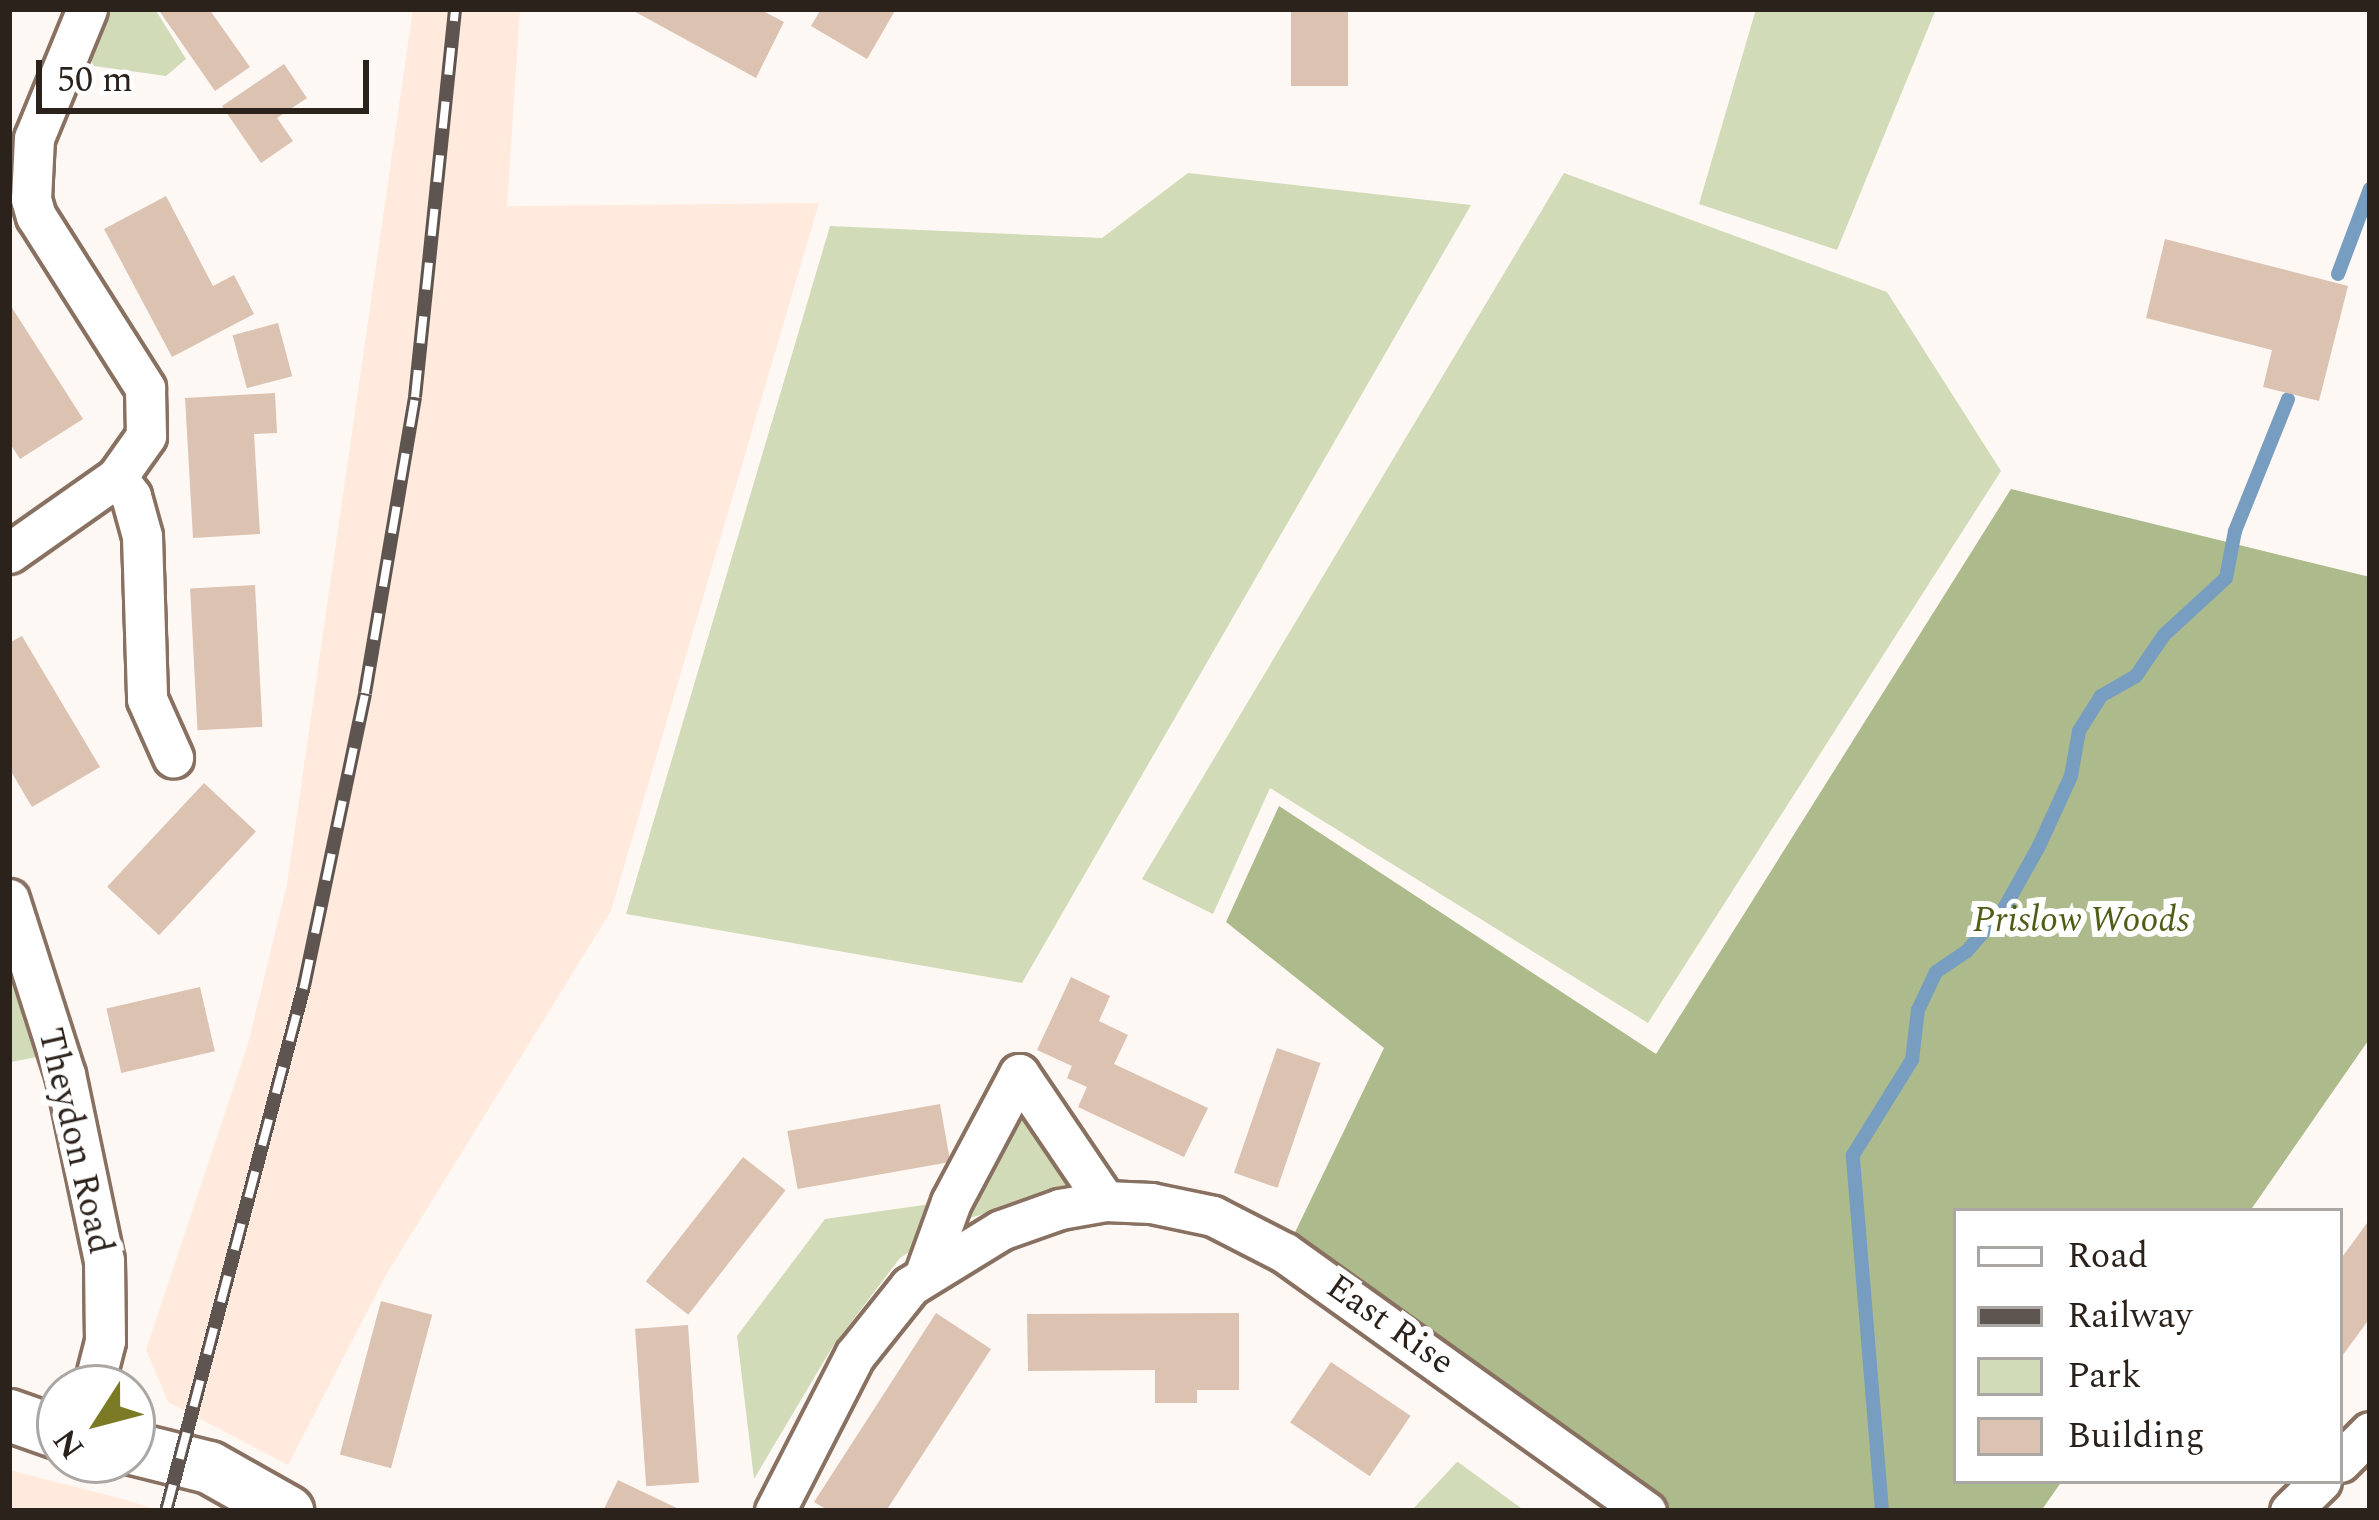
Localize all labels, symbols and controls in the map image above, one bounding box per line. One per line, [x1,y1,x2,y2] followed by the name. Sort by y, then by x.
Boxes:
[42,36,375,110] scale bar
[57,53,133,108] text: 50 m
[1973,899,2189,943] park label: Prislow Woods
[28,1024,122,1258] street label: Theydon Road
[1953,1208,2343,1484] legend
[2067,1229,2148,1284] text: Road
[1318,1265,1462,1385] street label: East Rise
[2067,1289,2192,1344] text: Railway
[2067,1349,2141,1404] text: Park
[36,1364,156,1484] north arrow
[2067,1409,2205,1464] text: Building
[41,1418,97,1469] text: N

